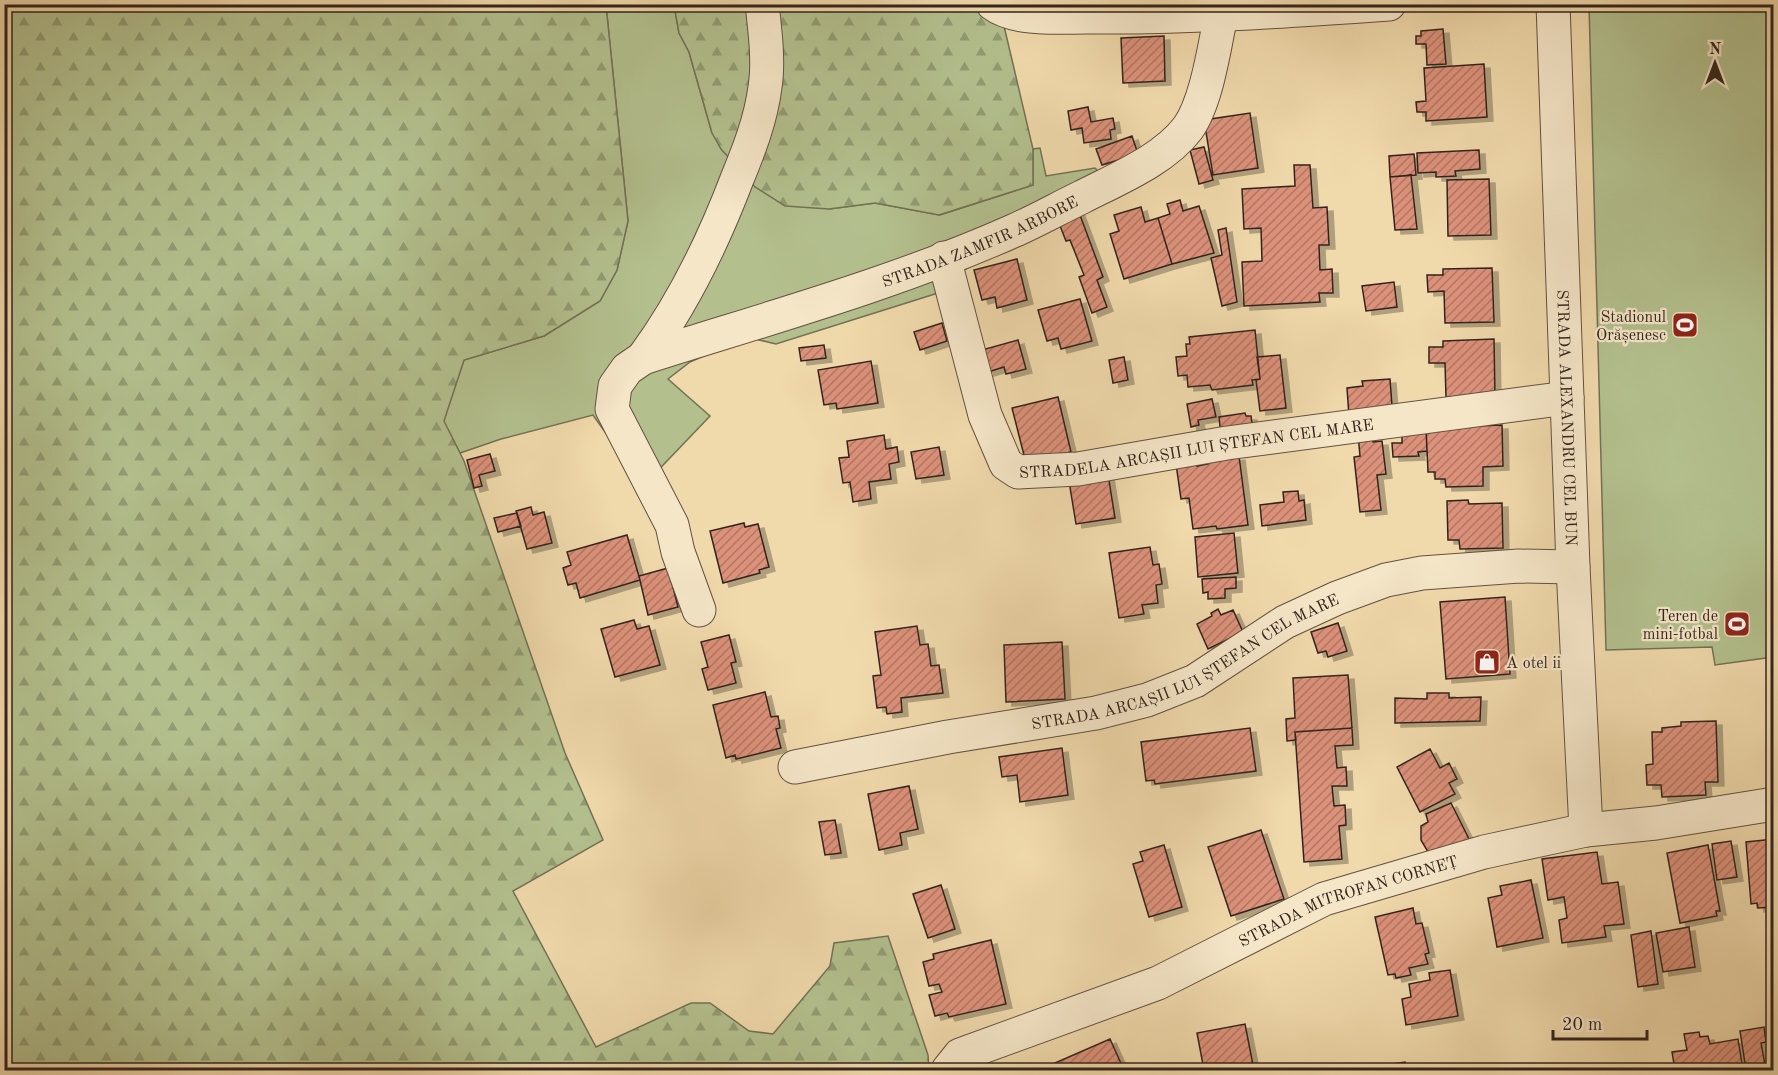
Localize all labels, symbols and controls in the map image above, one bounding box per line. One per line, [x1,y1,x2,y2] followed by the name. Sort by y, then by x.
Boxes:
[1685,33,1745,93] north arrow
[1709,42,1722,58] text: N
[880,194,1081,291] street label: STRADA ZAMFIR ARBORE
[1553,289,1578,546] street label: STRADA ALEXANDRU CEL BUN
[1596,310,1666,345] place label: Stadionul Orășenesc
[1670,310,1700,340] sports icon: Stadionul Orășenesc
[1019,418,1375,482] street label: STRADELA ARCAȘII LUI ȘTEFAN CEL MARE
[1030,592,1342,733] street label: STRADA ARCAȘII LUI ȘTEFAN CEL MARE
[1643,609,1718,643] place label: Teren de mini-fotbal
[1722,609,1752,639] sports icon: Teren de mini-fotbal
[1472,647,1502,677] shop icon: A otel ii
[1506,656,1561,672] place label: A otel ii
[1237,854,1460,951] street label: STRADA MITROFAN CORNEȚ
[1553,1003,1648,1041] scale bar
[1562,1016,1602,1034] text: 20 m

